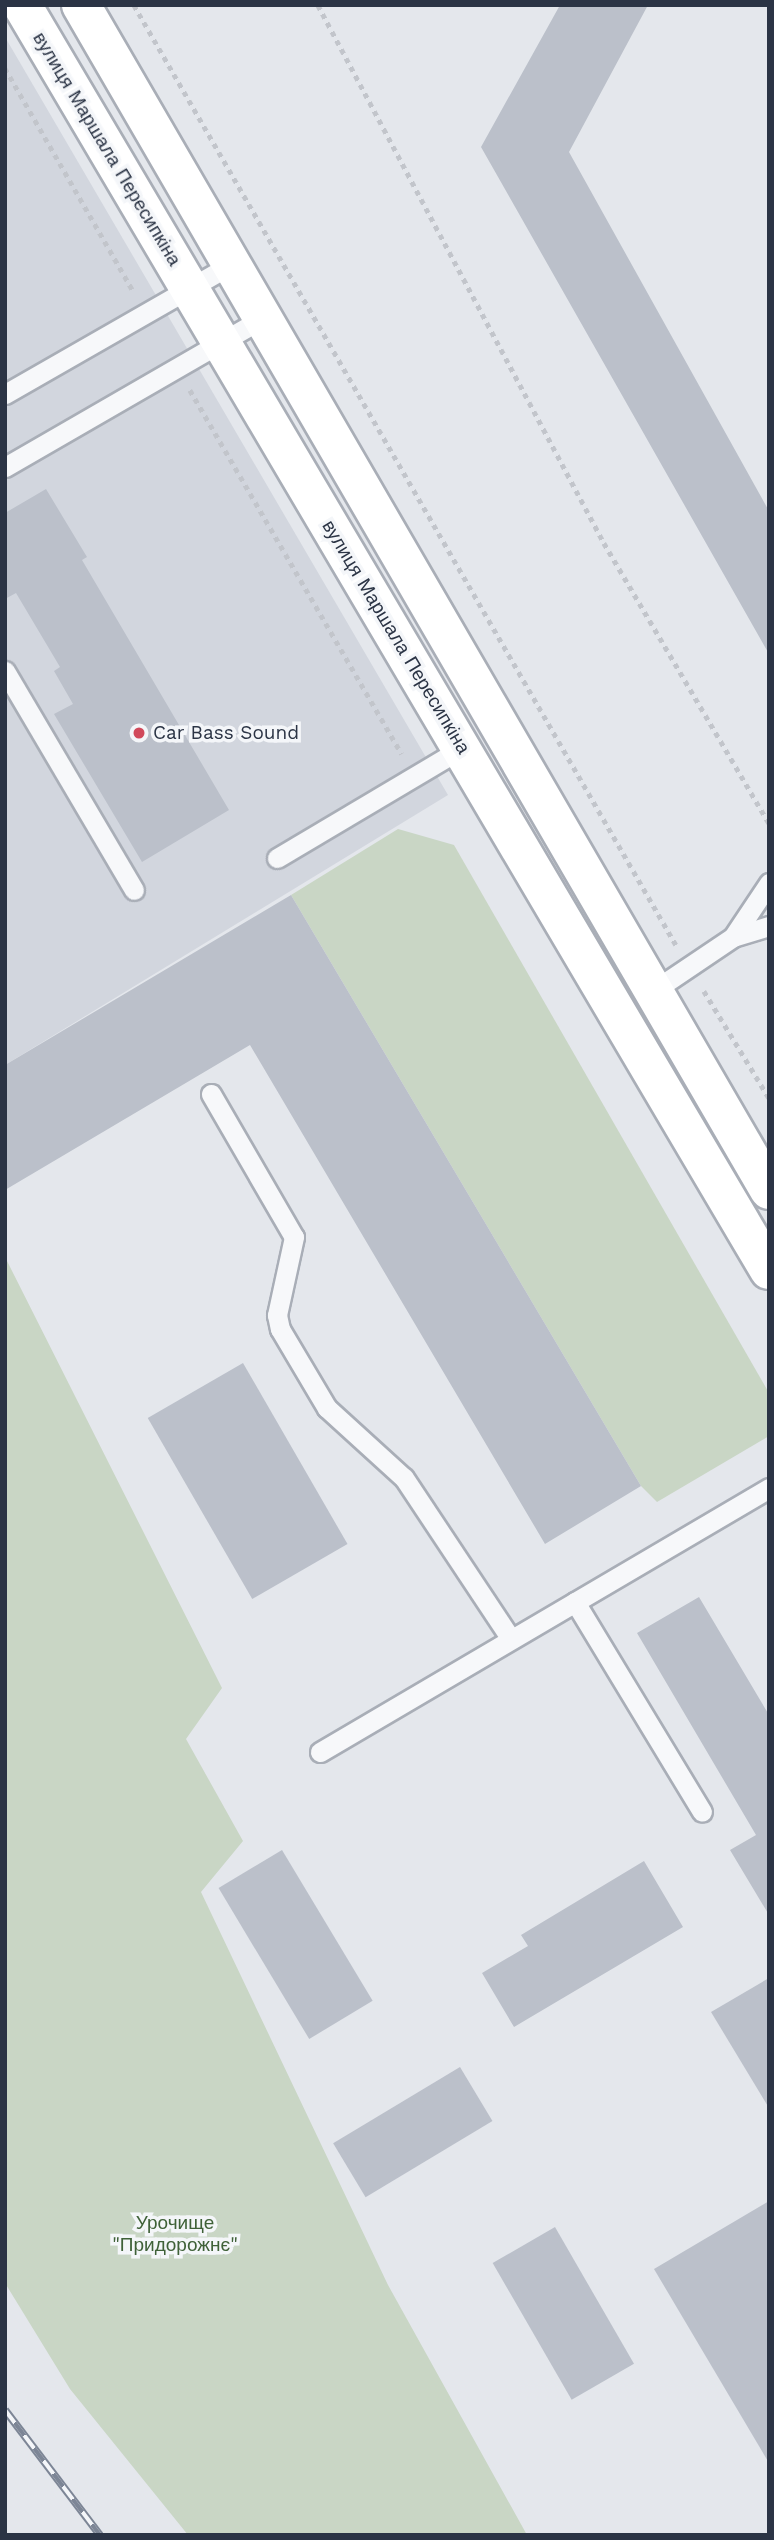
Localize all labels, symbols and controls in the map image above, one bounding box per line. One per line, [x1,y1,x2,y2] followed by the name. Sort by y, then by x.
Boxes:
[28,28,186,270] street label: вулиця Маршала Пересипкіна
[317,516,475,758] street label: вулиця Маршала Пересипкіна
[153,722,300,744] place label: Car Bass Sound
[131,725,147,741] marker: Car Bass Sound
[112,2212,238,2256] park label: Урочище "Придорожнє"

